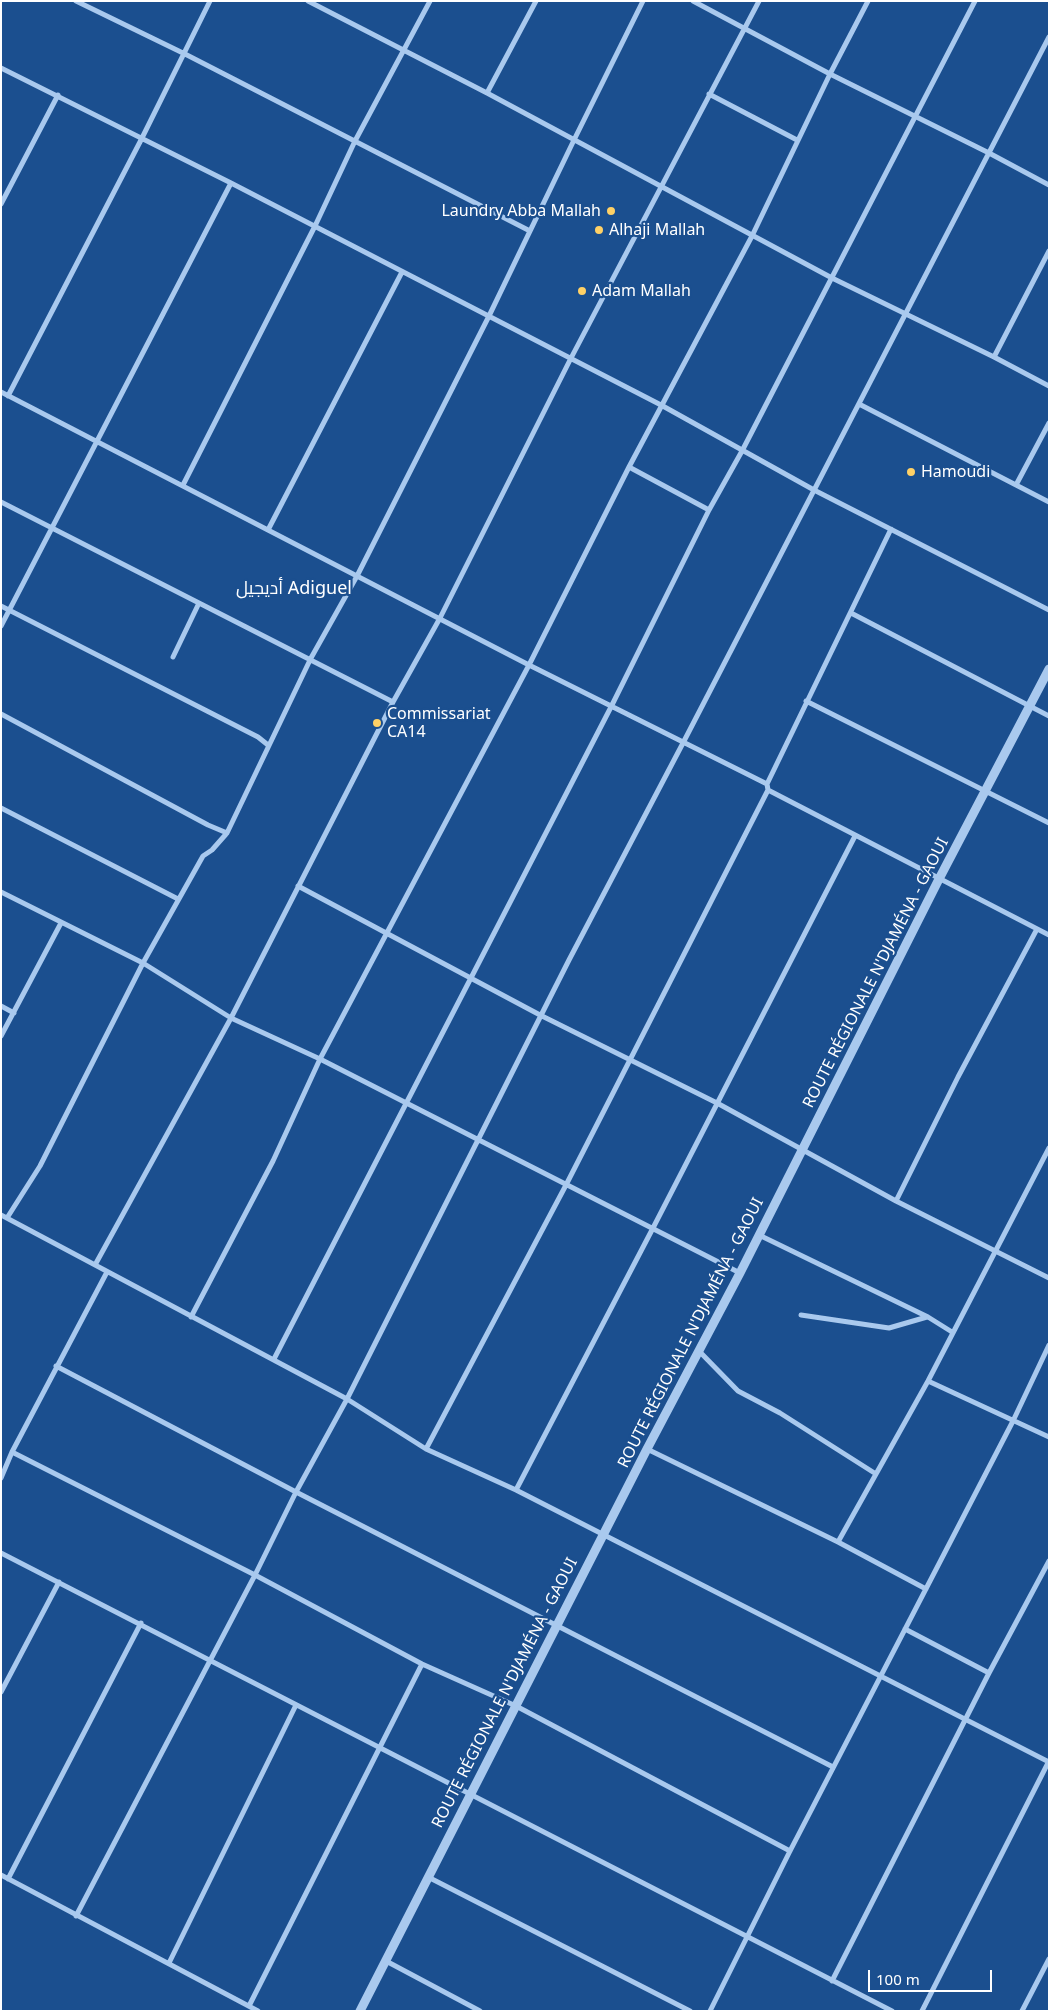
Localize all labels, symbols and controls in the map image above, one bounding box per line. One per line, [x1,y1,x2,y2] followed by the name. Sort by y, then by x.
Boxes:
[441,201,601,221] place label: Laundry Abba Mallah
[605,205,617,217] marker: Laundry Abba Mallah
[609,220,705,240] place label: Alhaji Mallah
[593,224,605,236] marker: Alhaji Mallah
[592,281,691,301] place label: Adam Mallah
[576,285,588,297] marker: Adam Mallah
[921,462,990,482] place label: Hamoudi
[905,466,917,478] marker: Hamoudi
[236,578,352,600] district label: أديجيل Adiguel
[387,704,491,742] place label: Commissariat CA14
[371,717,383,729] marker: Commissariat CA14
[799,835,953,1111] street label: ROUTE RÉGIONALE N'DJAMÉNA - GAOUI
[614,1195,768,1471] street label: ROUTE RÉGIONALE N'DJAMÉNA - GAOUI
[428,1555,582,1831] street label: ROUTE RÉGIONALE N'DJAMÉNA - GAOUI
[870,1960,994,1992] scale bar
[876,1969,920,1989] text: 100 m

